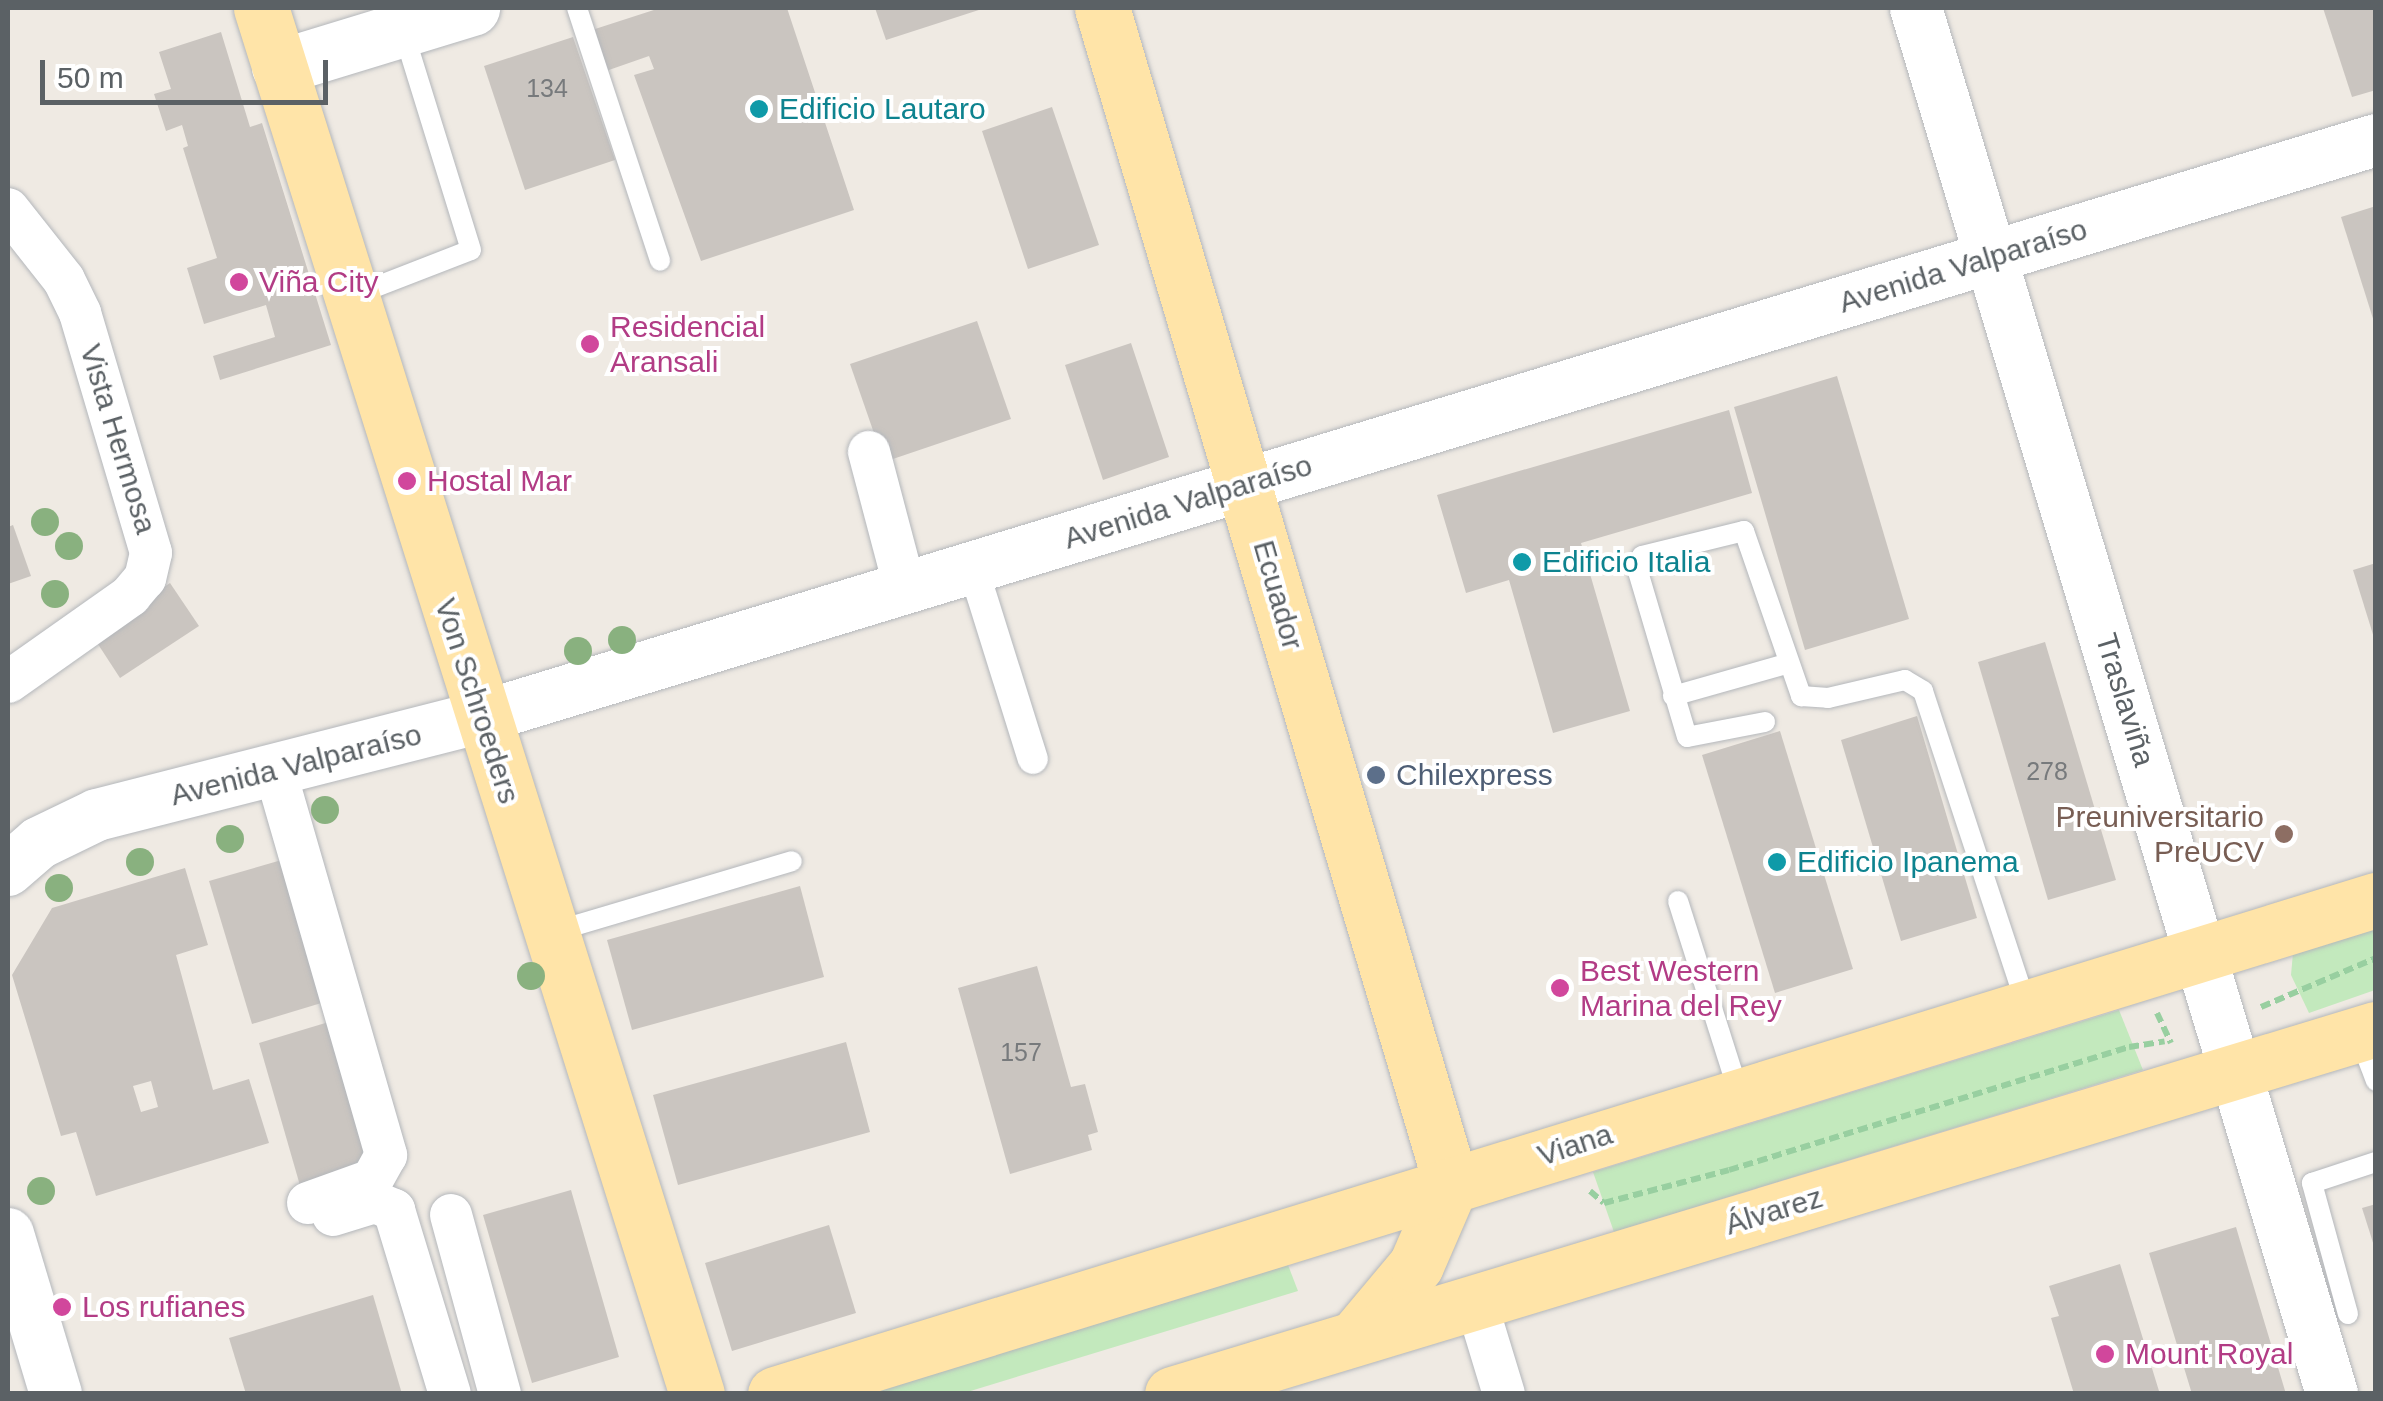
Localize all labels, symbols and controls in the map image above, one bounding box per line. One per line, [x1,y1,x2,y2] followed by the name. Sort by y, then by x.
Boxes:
[45,40,332,102] scale bar
[57,61,124,94] text: 50 m
[526,73,568,103] house number: 134
[779,91,986,127] place label: Edificio Lautaro
[748,98,770,120] marker: Edificio Lautaro
[1835,211,2091,321] street label: Avenida Valparaíso
[259,264,379,300] place label: Viña City
[228,271,250,293] marker: Viña City
[610,309,765,380] place label: Residencial Aransali
[579,333,601,355] marker: Residencial Aransali
[72,340,164,538] street label: Vista Hermosa
[1060,447,1316,557] street label: Avenida Valparaíso
[427,463,572,499] place label: Hostal Mar
[396,470,418,492] marker: Hostal Mar
[1245,536,1311,654] street label: Ecuador
[1542,544,1710,580] place label: Edificio Italia
[1511,551,1533,573] marker: Edificio Italia
[427,594,527,808] street label: Von Schroeders
[2088,629,2162,771] street label: Traslaviña
[167,716,425,814] street label: Avenida Valparaíso
[2026,756,2068,786] house number: 278
[1396,757,1553,793] place label: Chilexpress
[1365,764,1387,786] marker: Chilexpress
[2056,799,2264,870] place label: Preuniversitario PreUCV
[2273,823,2295,845] marker: Preuniversitario PreUCV
[1797,844,2019,880] place label: Edificio Ipanema
[1766,851,1788,873] marker: Edificio Ipanema
[1580,953,1782,1024] place label: Best Western Marina del Rey
[1549,977,1571,999] marker: Best Western Marina del Rey
[1000,1037,1042,1067] house number: 157
[1533,1116,1617,1174] street label: Viana
[1721,1179,1827,1243] street label: Álvarez
[82,1289,245,1325] place label: Los rufianes
[51,1296,73,1318] marker: Los rufianes
[2125,1336,2293,1372] place label: Mount Royal
[2094,1343,2116,1365] marker: Mount Royal

